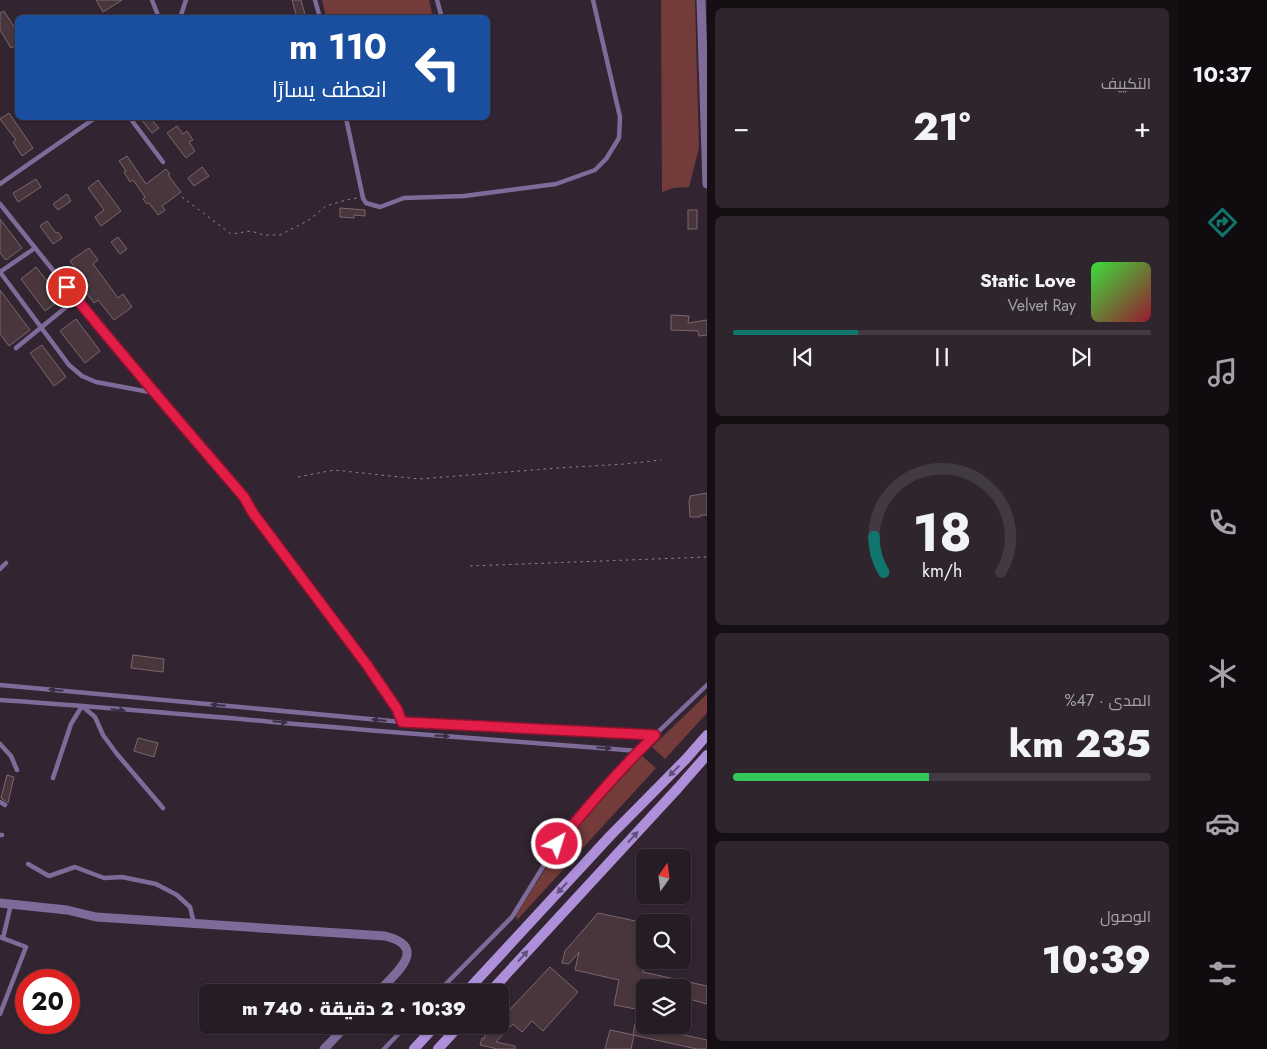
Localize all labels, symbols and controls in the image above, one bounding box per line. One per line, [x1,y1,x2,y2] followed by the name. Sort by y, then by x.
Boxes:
[289,22,387,72] text: 110 m
[405,35,470,100] icon: left
[1192,58,1252,90] text: 10:37
[1101,72,1151,95] text: التكييف
[272,73,387,105] text: انعطف يسارًا
[913,99,970,154] text: 21°
[733,107,750,148] text: −
[1134,107,1151,148] text: +
[1205,205,1240,240] icon: directions
[46,266,88,308] pin
[980,267,1076,294] text: Static Love
[53,273,81,301] icon: arrive
[1008,294,1076,317] text: Velvet Ray
[789,343,817,371] icon: previous
[928,343,956,371] icon: pause
[1067,343,1095,371] icon: next
[1205,355,1240,390] icon: music
[912,495,972,571] text: 18
[1205,505,1240,540] icon: phone
[922,558,962,584] text: km/h
[1205,656,1240,691] icon: climate
[47,686,63,694] one-way arrow
[1064,689,1151,712] text: المدى · 47%
[209,700,225,708] one-way arrow
[111,706,127,714] one-way arrow
[371,715,387,723] one-way arrow
[1009,716,1151,771] text: 235 km
[273,718,289,726] one-way arrow
[434,732,450,740] one-way arrow
[597,745,613,753] one-way arrow
[669,765,681,777] one-way arrow
[1205,806,1240,841] icon: car
[530,817,582,869] position arrow
[627,831,639,843] one-way arrow
[636,849,691,904] north arrow
[636,849,691,1034] map controls
[556,882,568,894] one-way arrow
[1100,905,1151,928] text: الوصول
[636,914,691,969] button: search
[1042,932,1151,987] text: 10:39
[517,951,529,963] one-way arrow
[1205,956,1240,991] icon: filters
[15,969,80,1034] speed limit sign: 20
[636,979,691,1034] button: layers
[242,995,466,1022] text: 10:39 · 2 دقيقة · 740 m

